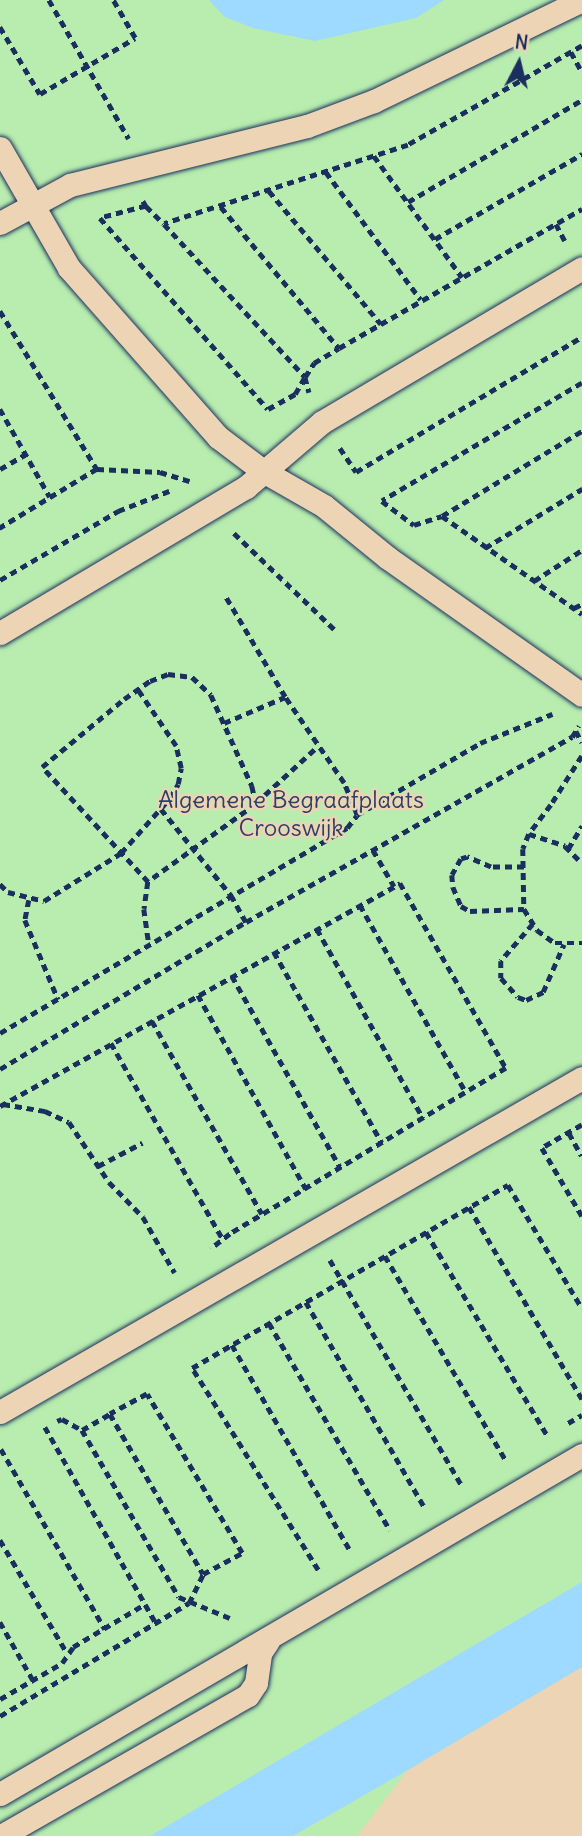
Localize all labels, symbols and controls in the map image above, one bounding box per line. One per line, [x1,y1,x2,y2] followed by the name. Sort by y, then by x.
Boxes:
[484,28,554,98] north arrow
[514,29,530,55] text: N
[158,786,424,842] park label: Algemene Begraafplaats Crooswijk

